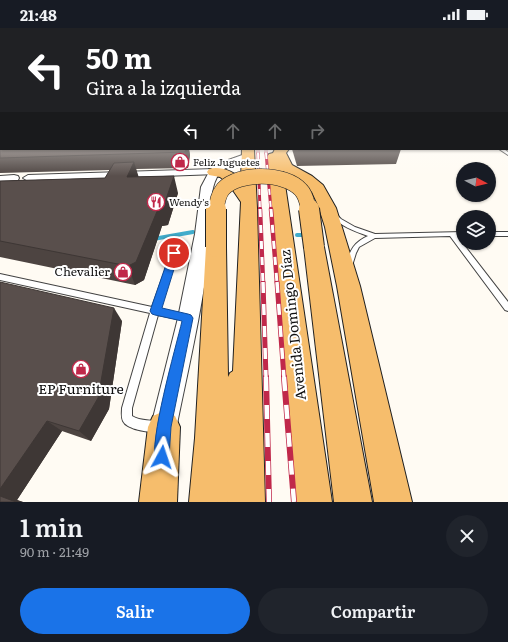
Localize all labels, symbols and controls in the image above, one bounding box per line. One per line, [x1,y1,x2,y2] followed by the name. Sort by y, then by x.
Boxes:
[20,3,57,26] text: 21:48
[86,36,152,78] text: 50 m
[20,44,72,96] icon: left
[86,74,241,101] text: Gira a la izquierda
[180,120,202,142] icon: left
[222,120,244,142] icon: ahead
[264,120,286,142] icon: ahead
[306,120,328,142] icon: right
[170,152,190,172] shop icon: Feliz Juguetes
[193,154,260,169] place label: Feliz Juguetes
[456,162,496,202] north arrow
[456,162,496,250] map controls
[146,192,166,212] restaurant icon: Wendy's
[169,194,209,209] place label: Wendy's
[456,210,496,250] button: layers
[157,236,191,270] pin
[163,242,185,264] icon: arrive
[274,249,310,401] street label: Avenida Domingo Díaz
[55,262,110,280] place label: Chevalier
[113,262,133,282] shop icon: Chevalier
[71,359,91,379] shop icon: EP Furniture
[38,378,124,398] place label: EP Furniture
[141,436,183,478] position arrow
[20,509,83,544] text: 1 min
[446,515,488,557] button: close
[20,542,89,561] text: 90 m · 21:49
[20,588,250,634] button: Salir
[258,588,488,634] button: Compartir

